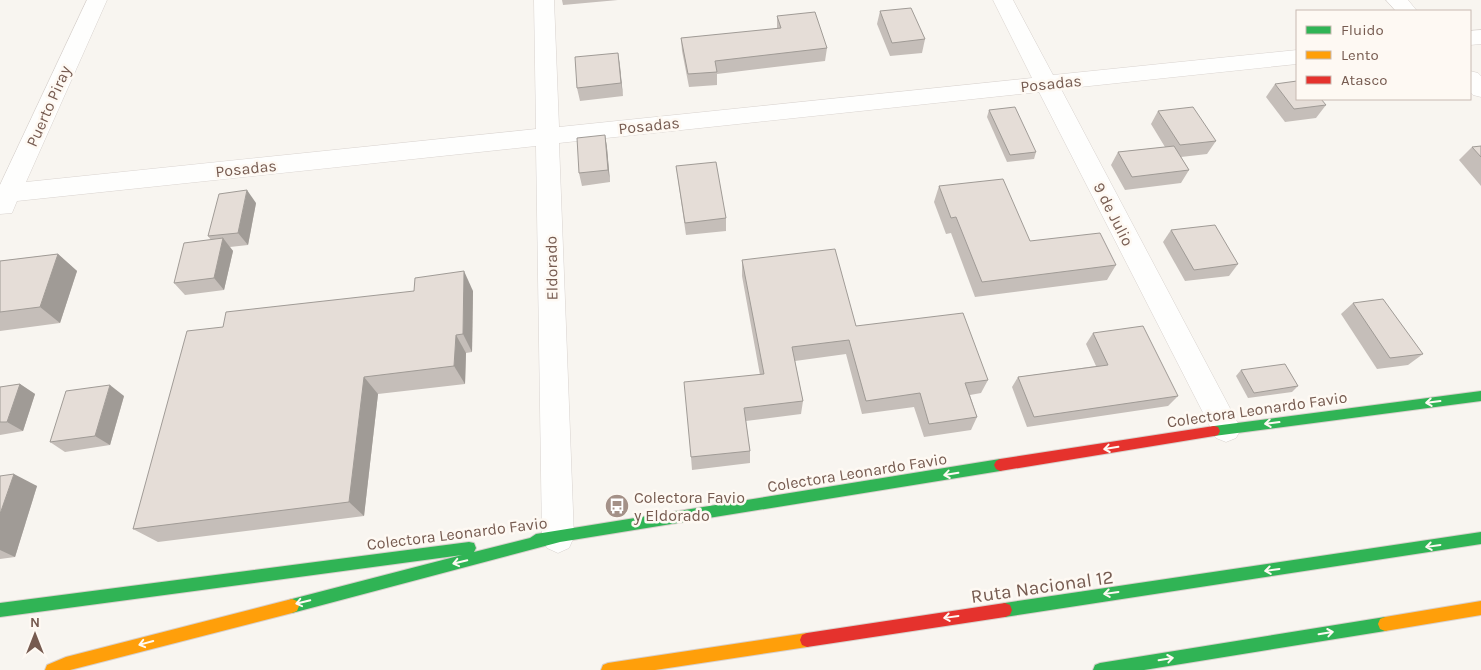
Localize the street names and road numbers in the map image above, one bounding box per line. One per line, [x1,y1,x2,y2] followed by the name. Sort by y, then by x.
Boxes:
[22,62,75,150] street label: Puerto Piray
[1019,71,1083,96] street label: Posadas
[617,113,681,138] street label: Posadas
[214,156,278,181] street label: Posadas
[1089,179,1138,249] street label: 9 de Julio
[541,236,562,300] street label: Eldorado
[1166,387,1348,432] street label: Colectora Leonardo Favio
[766,449,948,496] street label: Colectora Leonardo Favio
[366,513,548,554] street label: Colectora Leonardo Favio
[969,566,1115,608] street label: Ruta Nacional 12

